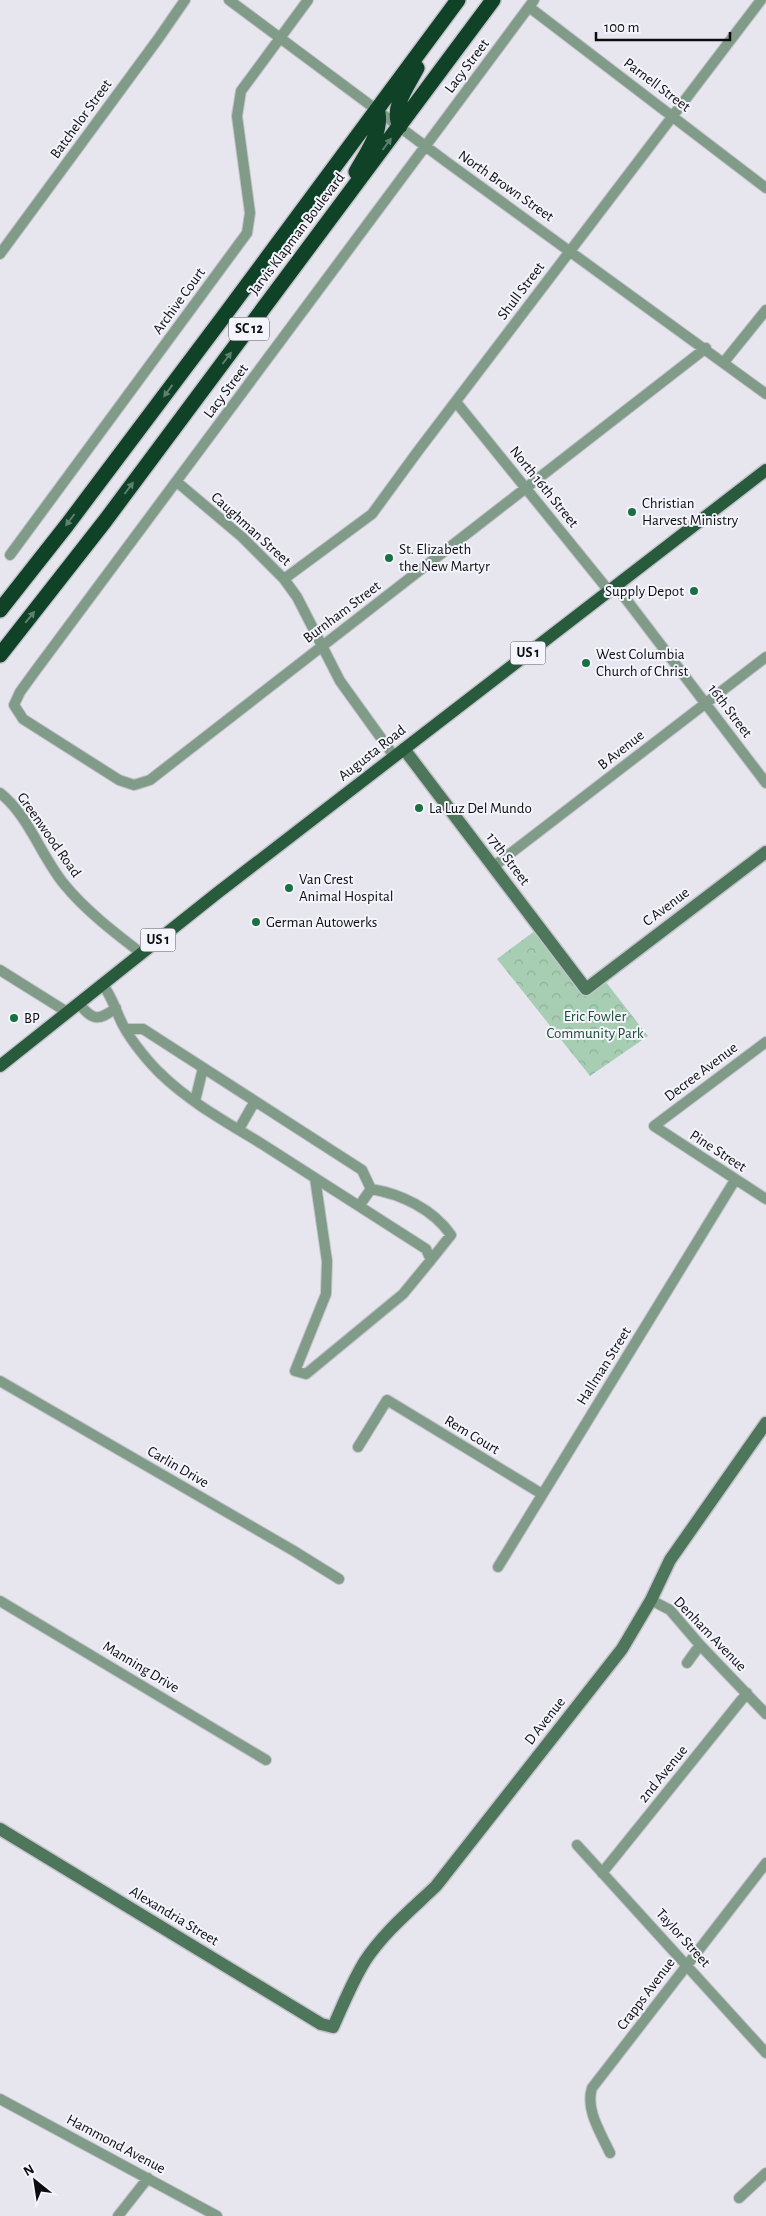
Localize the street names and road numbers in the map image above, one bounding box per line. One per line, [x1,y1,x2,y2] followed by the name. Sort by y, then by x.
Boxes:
[442,36,492,96] street label: Lacy Street
[621,55,693,115] street label: Parnell Street
[47,77,115,161] street label: Batchelor Street
[456,148,557,225] street label: North Brown Street
[246,170,348,298] street label: Jarvis Klapman Boulevard
[495,259,547,322] street label: Shull Street
[150,265,208,337] street label: Archive Court
[229,318,269,340] road number: SC 12
[201,361,251,421] street label: Lacy Street
[507,444,581,531] street label: North 16th Street
[208,489,294,569] street label: Caughman Street
[301,578,384,646] street label: Burnham Street
[510,641,546,664] road number: US 1
[705,681,755,741] street label: 16th Street
[336,722,409,784] street label: Augusta Road
[595,727,647,773] street label: B Avenue
[14,790,84,880] street label: Greenwood Road
[483,830,533,888] street label: 17th Street
[640,885,692,929] street label: C Avenue
[140,928,176,952] road number: US 1
[662,1040,740,1104] street label: Decree Avenue
[687,1127,749,1175] street label: Pine Street
[574,1324,634,1408] street label: Hallman Street
[442,1413,502,1457] street label: Rem Court
[145,1443,211,1491] street label: Carlin Drive
[671,1594,749,1674] street label: Denham Avenue
[100,1638,182,1696] street label: Manning Drive
[522,1694,568,1748] street label: D Avenue
[636,1743,690,1805] street label: 2nd Avenue
[127,1884,221,1949] street label: Alexandria Street
[653,1906,713,1970] street label: Taylor Street
[614,1955,678,2033] street label: Crapps Avenue
[64,2112,168,2176] street label: Hammond Avenue

